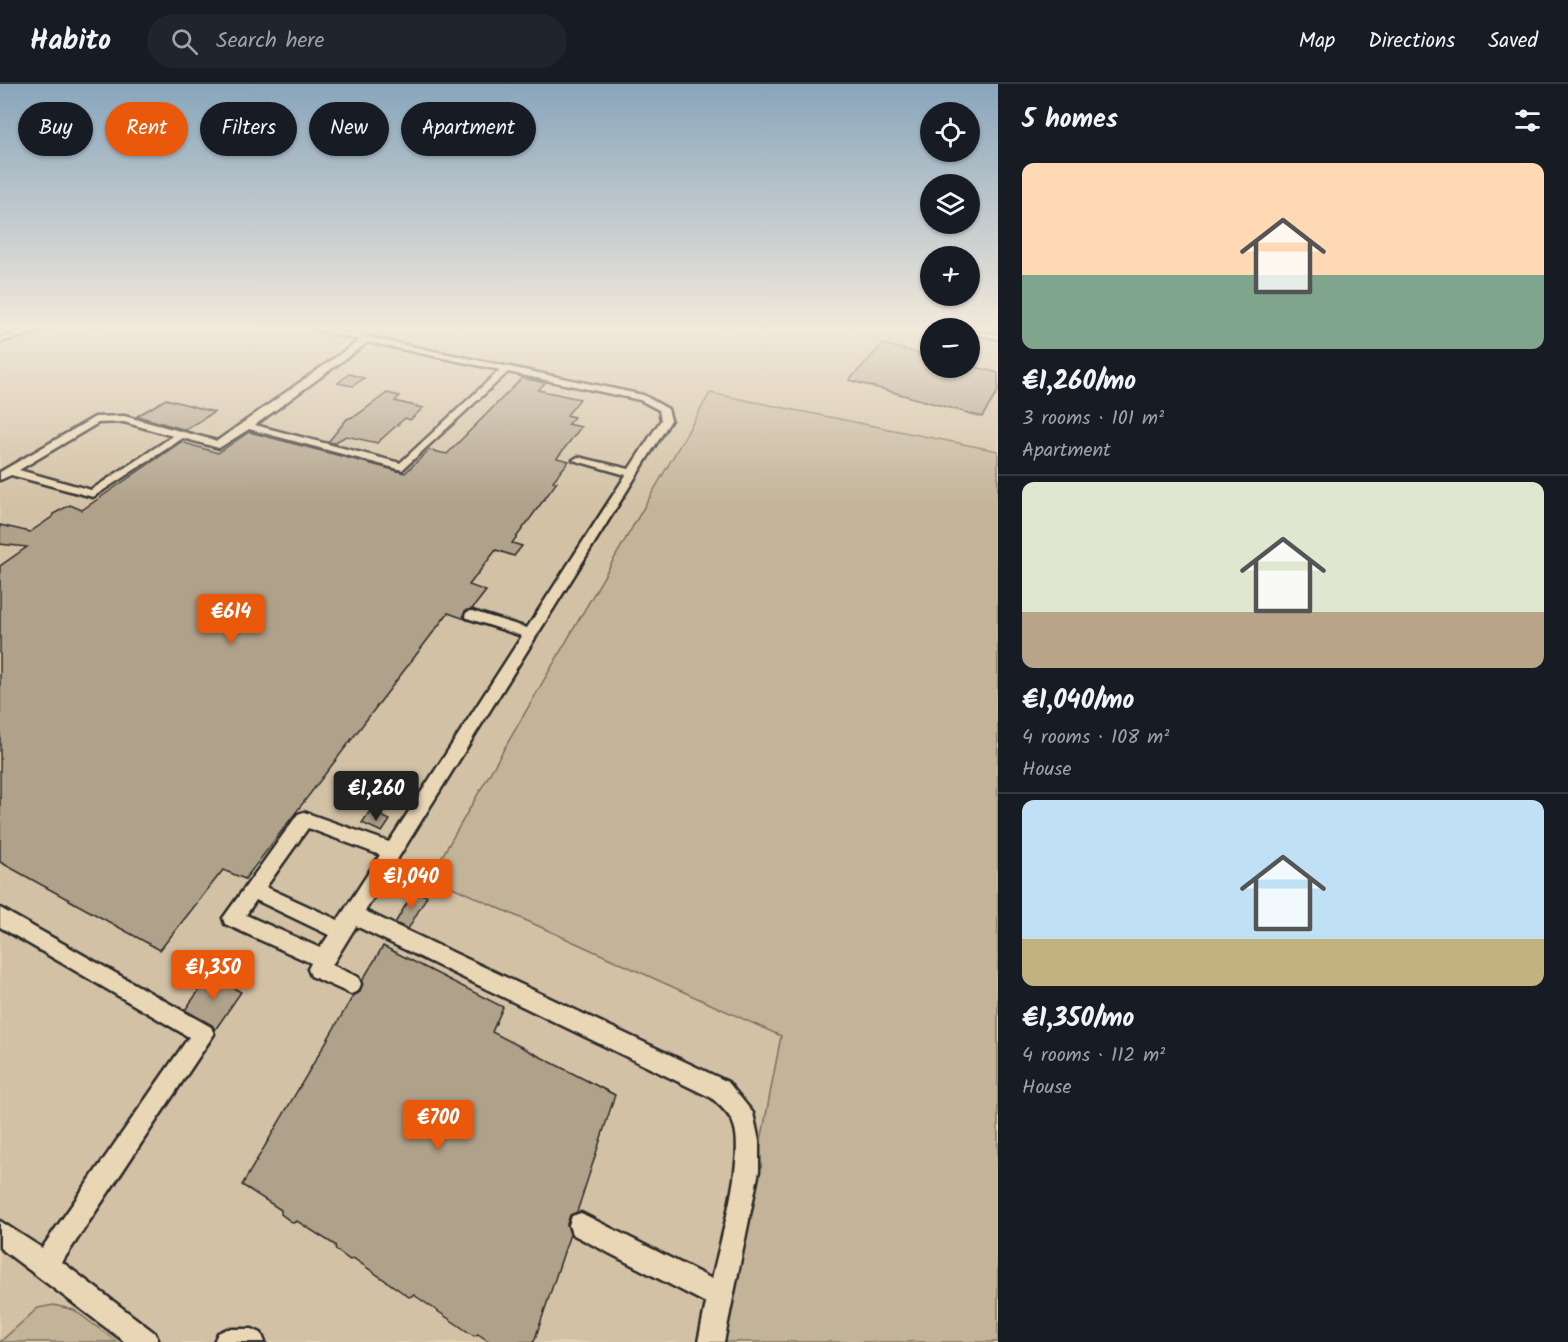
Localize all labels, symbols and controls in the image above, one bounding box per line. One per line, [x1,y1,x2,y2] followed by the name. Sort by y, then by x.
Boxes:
[147,14,567,68] search box
[30,19,111,64] text: Habito
[216,24,325,59] text: Search here
[168,25,201,58] icon: search
[1299,25,1335,58] text: Map
[1368,25,1455,58] text: Directions
[1488,25,1538,58] text: Saved
[1022,99,1118,141] text: 5 homes
[18,102,93,156] chip: Buy
[105,102,188,156] chip: Rent
[200,102,297,156] chip: Filters
[309,102,389,156] chip: New
[401,102,536,156] chip: Apartment
[920,102,980,378] map controls
[920,102,980,162] button: locate
[1511,104,1544,137] icon: filters
[920,174,980,234] button: layers
[1229,202,1337,310] icon: home
[920,246,980,306] button: +
[920,318,980,378] button: −
[1022,361,1136,403] text: €1,260/mo
[1022,403,1164,435] text: 3 rooms · 101 m²
[1022,435,1111,467] text: Apartment
[1229,521,1337,629] icon: home
[195,594,267,645] pin: €614
[211,597,251,629] text: €614
[1022,680,1134,722] text: €1,040/mo
[1022,722,1169,754] text: 4 rooms · 108 m²
[1022,754,1072,786] text: House
[327,771,425,822] pin: €1,260
[348,774,404,806] text: €1,260
[1229,839,1337,947] icon: home
[362,859,460,910] pin: €1,040
[383,862,439,894] text: €1,040
[164,950,262,1001] pin: €1,350
[185,953,241,985] text: €1,350
[1022,998,1134,1040] text: €1,350/mo
[1022,1040,1165,1072] text: 4 rooms · 112 m²
[1022,1072,1072,1104] text: House
[402,1100,474,1151] pin: €700
[417,1103,459,1135] text: €700

